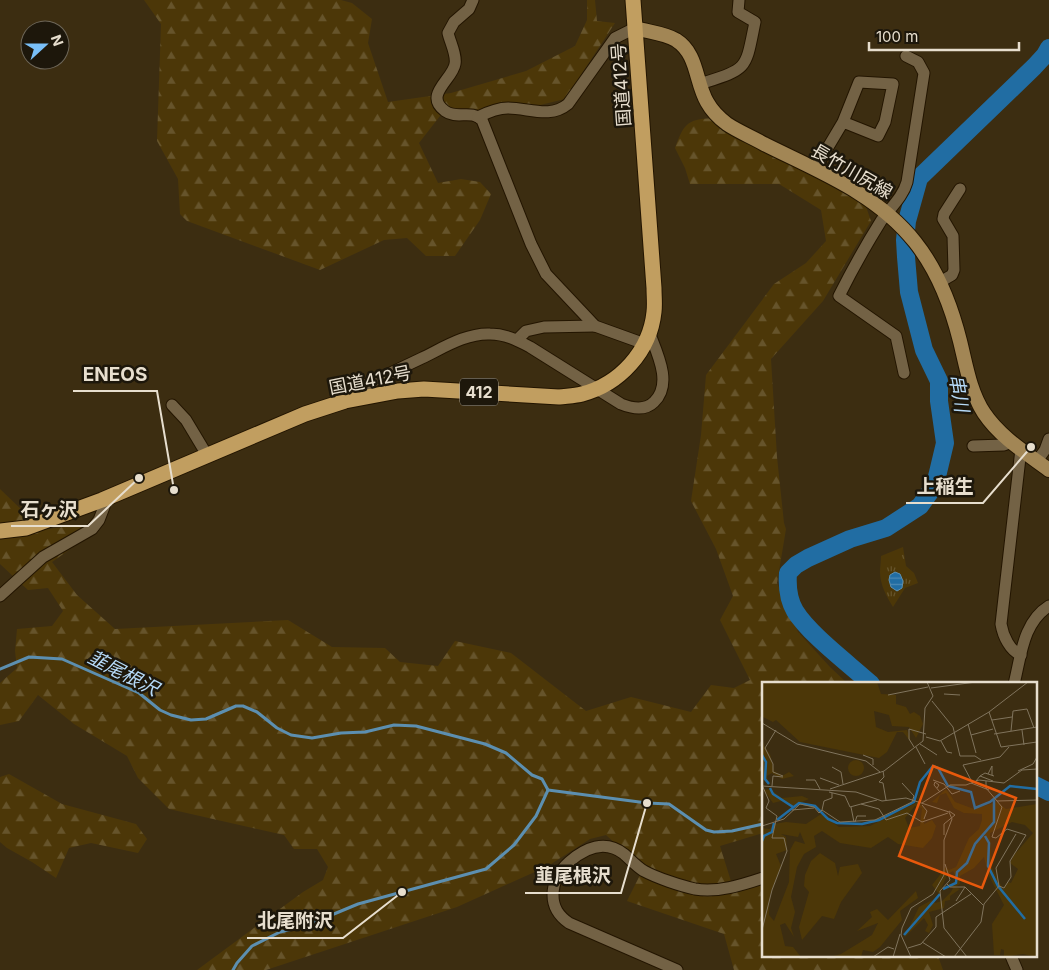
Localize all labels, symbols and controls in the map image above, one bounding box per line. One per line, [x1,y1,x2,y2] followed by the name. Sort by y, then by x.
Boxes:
[20,20,70,70] north arrow
[869,20,1019,52] scale bar
[876,27,918,46] text: 100 m
[48,32,67,48] text: N
[608,43,634,127] street label: 国道412号
[808,139,896,203] street label: 長竹川尻線
[73,357,157,391] callout: ENEOS
[327,362,413,398] street label: 国道412号
[83,363,147,386] text: ENEOS
[944,372,974,416] water label: 串川
[460,378,498,406] road number: 412
[906,469,983,503] callout: 上稲生
[916,475,974,498] text: 上稲生
[11,492,88,526] callout: 石ヶ沢
[20,498,78,521] text: 石ヶ沢
[84,645,165,702] water label: 韮尾根沢
[762,682,1036,958] inset map
[525,859,621,893] callout: 韮尾根沢
[535,864,611,887] text: 韮尾根沢
[247,904,343,938] callout: 北尾附沢
[257,909,333,932] text: 北尾附沢

